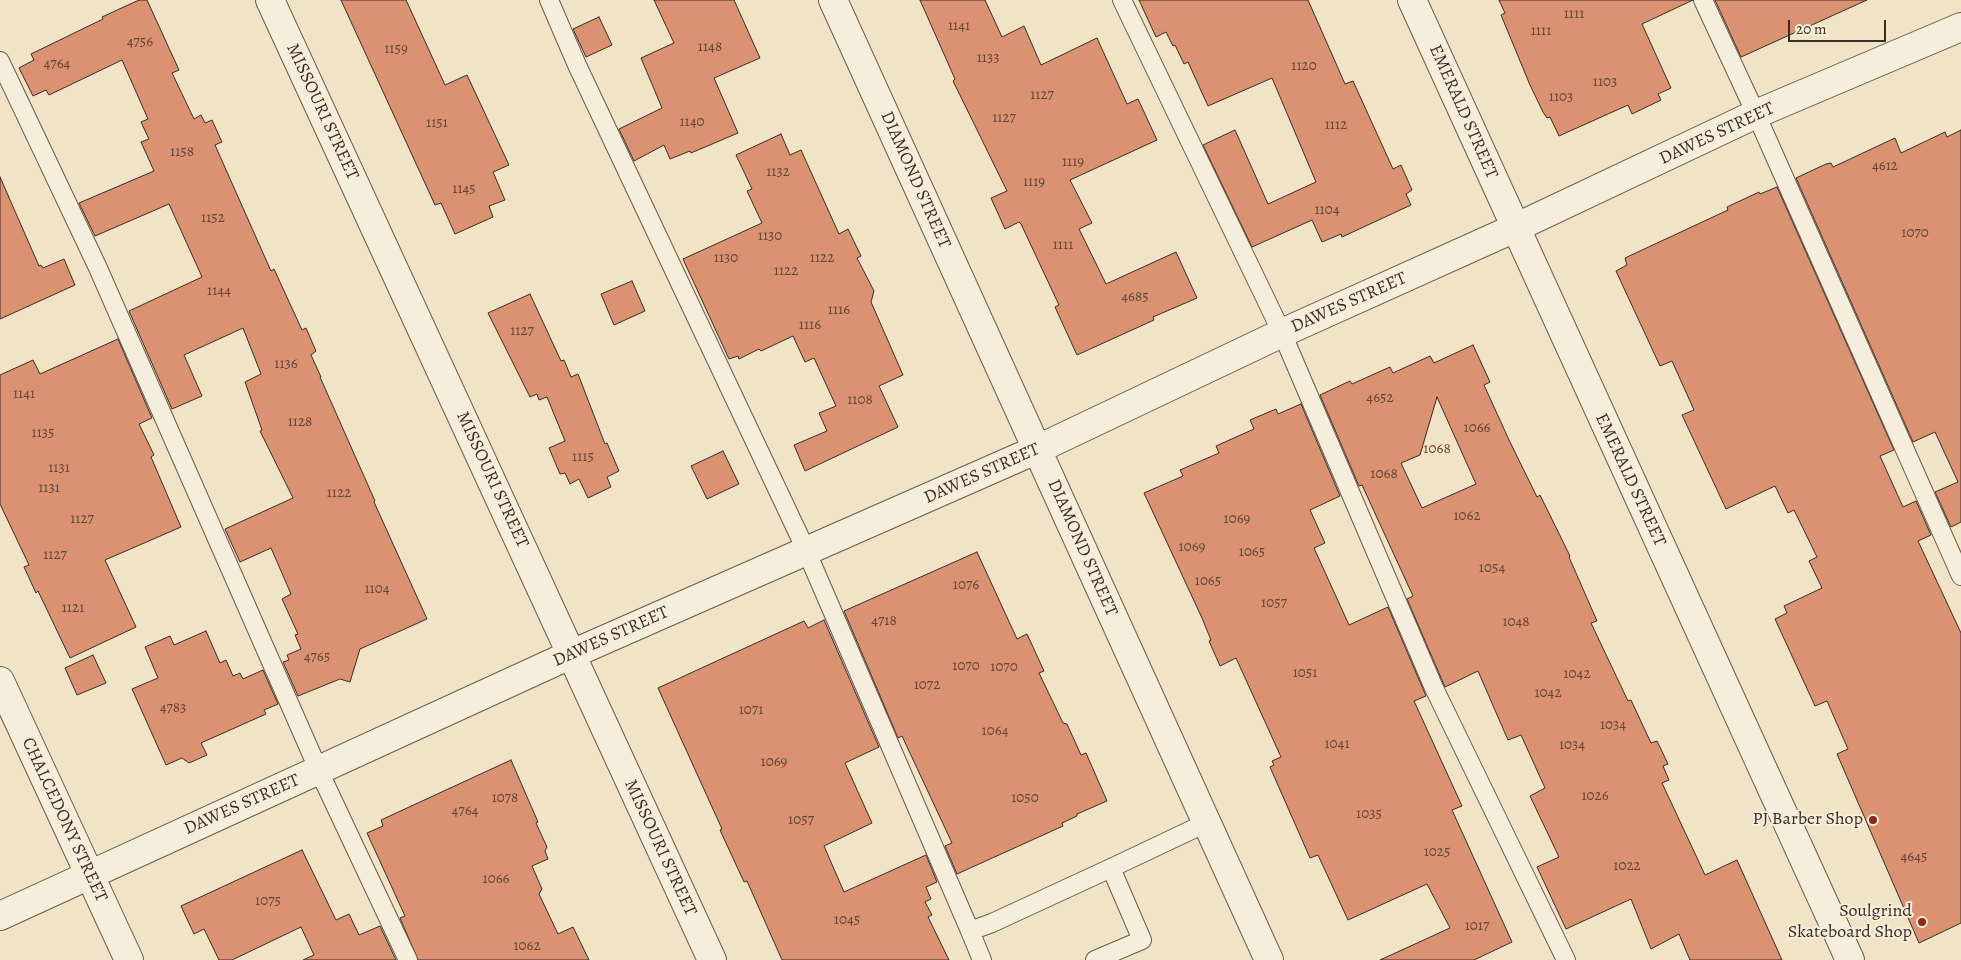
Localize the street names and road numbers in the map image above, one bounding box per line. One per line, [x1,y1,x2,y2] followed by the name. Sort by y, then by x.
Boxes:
[281,40,363,184] street label: MISSOURI STREET
[1424,42,1502,182] street label: EMERALD STREET
[1656,98,1778,170] street label: DAWES STREET
[875,108,955,252] street label: DIAMOND STREET
[1288,268,1410,338] street label: DAWES STREET
[451,408,533,552] street label: MISSOURI STREET
[1590,410,1670,550] street label: EMERALD STREET
[921,439,1043,509] street label: DAWES STREET
[1042,476,1122,620] street label: DIAMOND STREET
[550,602,672,672] street label: DAWES STREET
[16,734,112,906] street label: CHALCEDONY STREET
[181,770,303,840] street label: DAWES STREET
[619,776,701,920] street label: MISSOURI STREET

